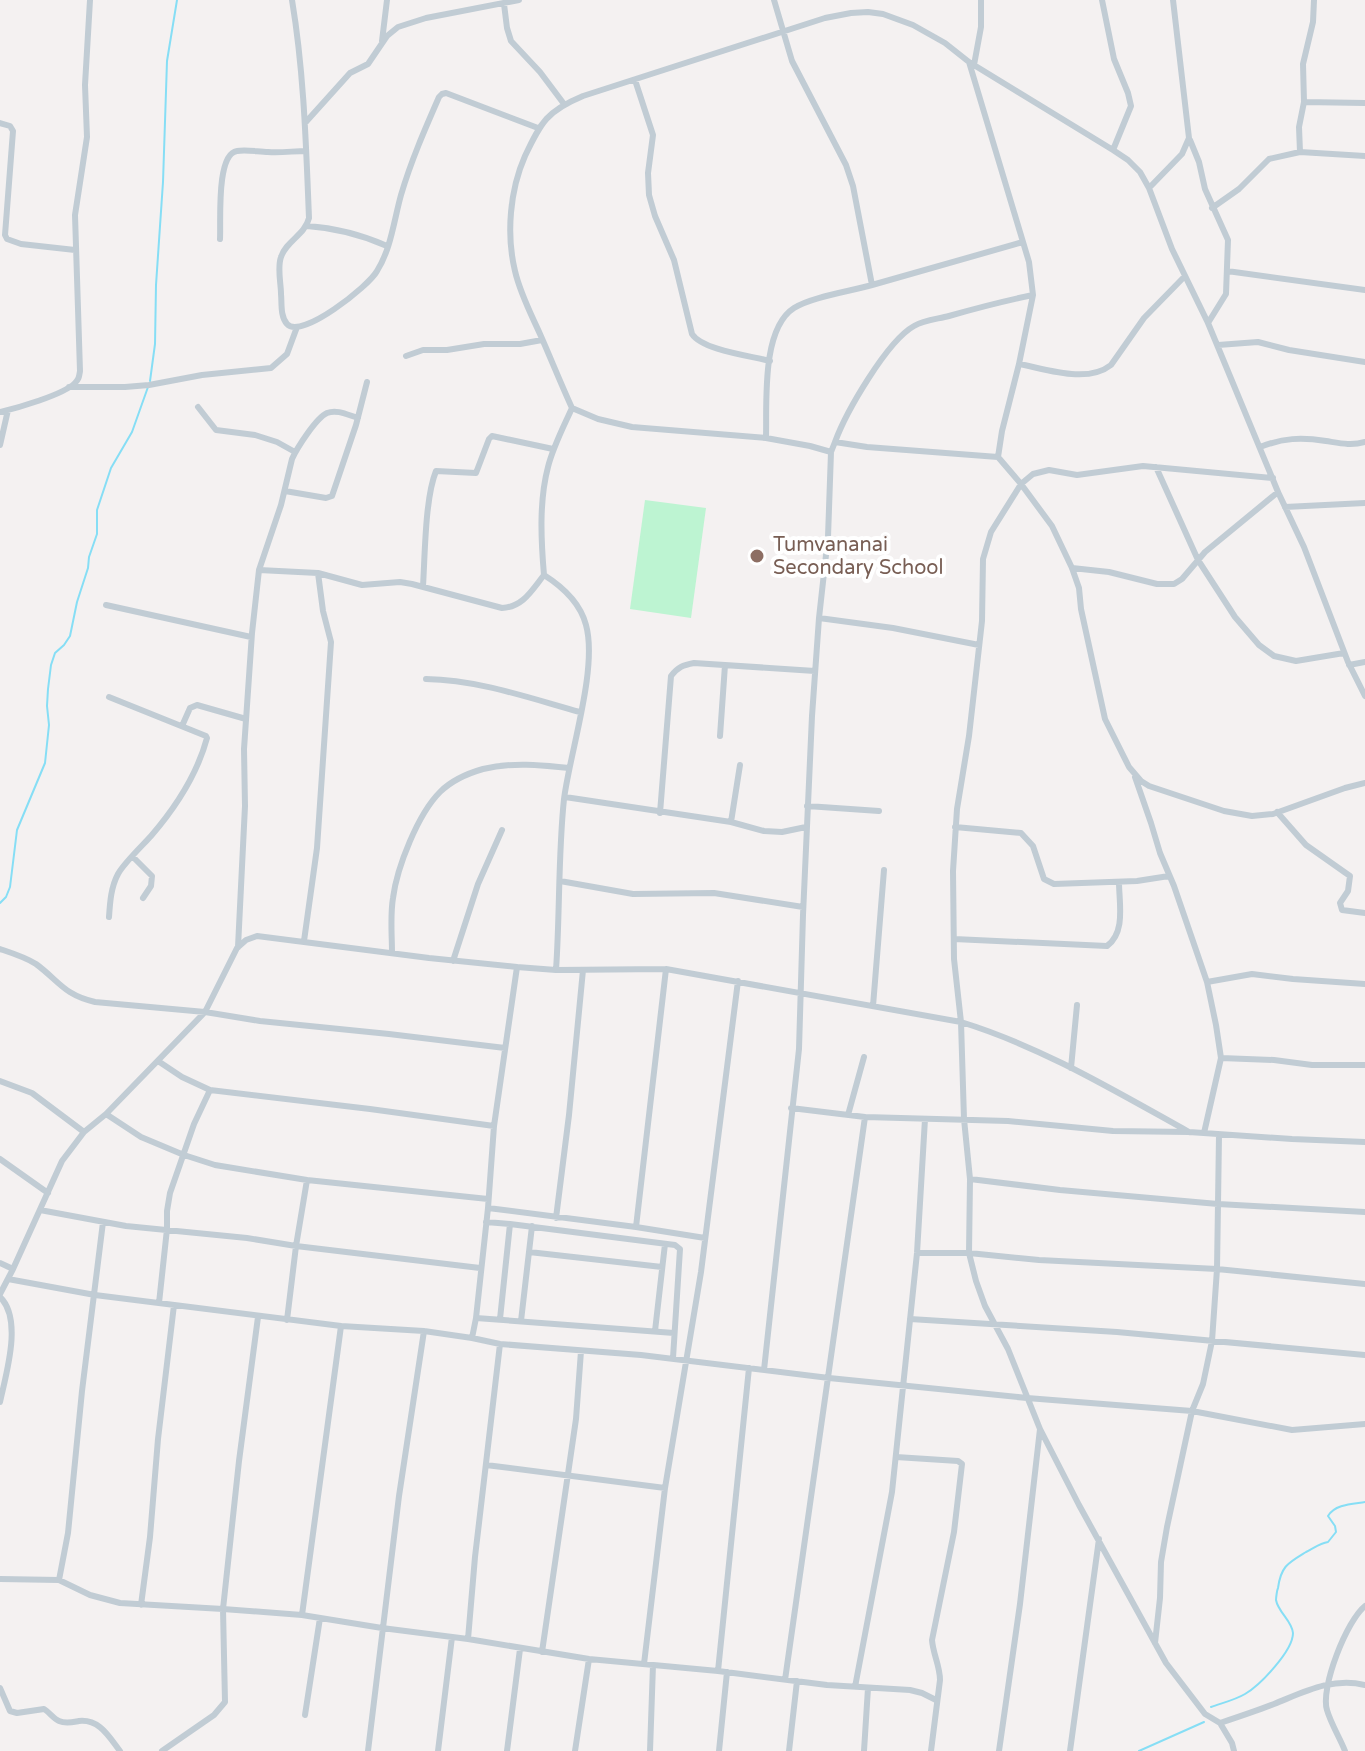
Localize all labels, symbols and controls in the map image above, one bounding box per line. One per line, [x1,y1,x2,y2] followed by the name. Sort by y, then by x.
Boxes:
[773,533,943,580] place label: Tumvananai Secondary School
[748,547,766,565] marker: Tumvananai Secondary School

